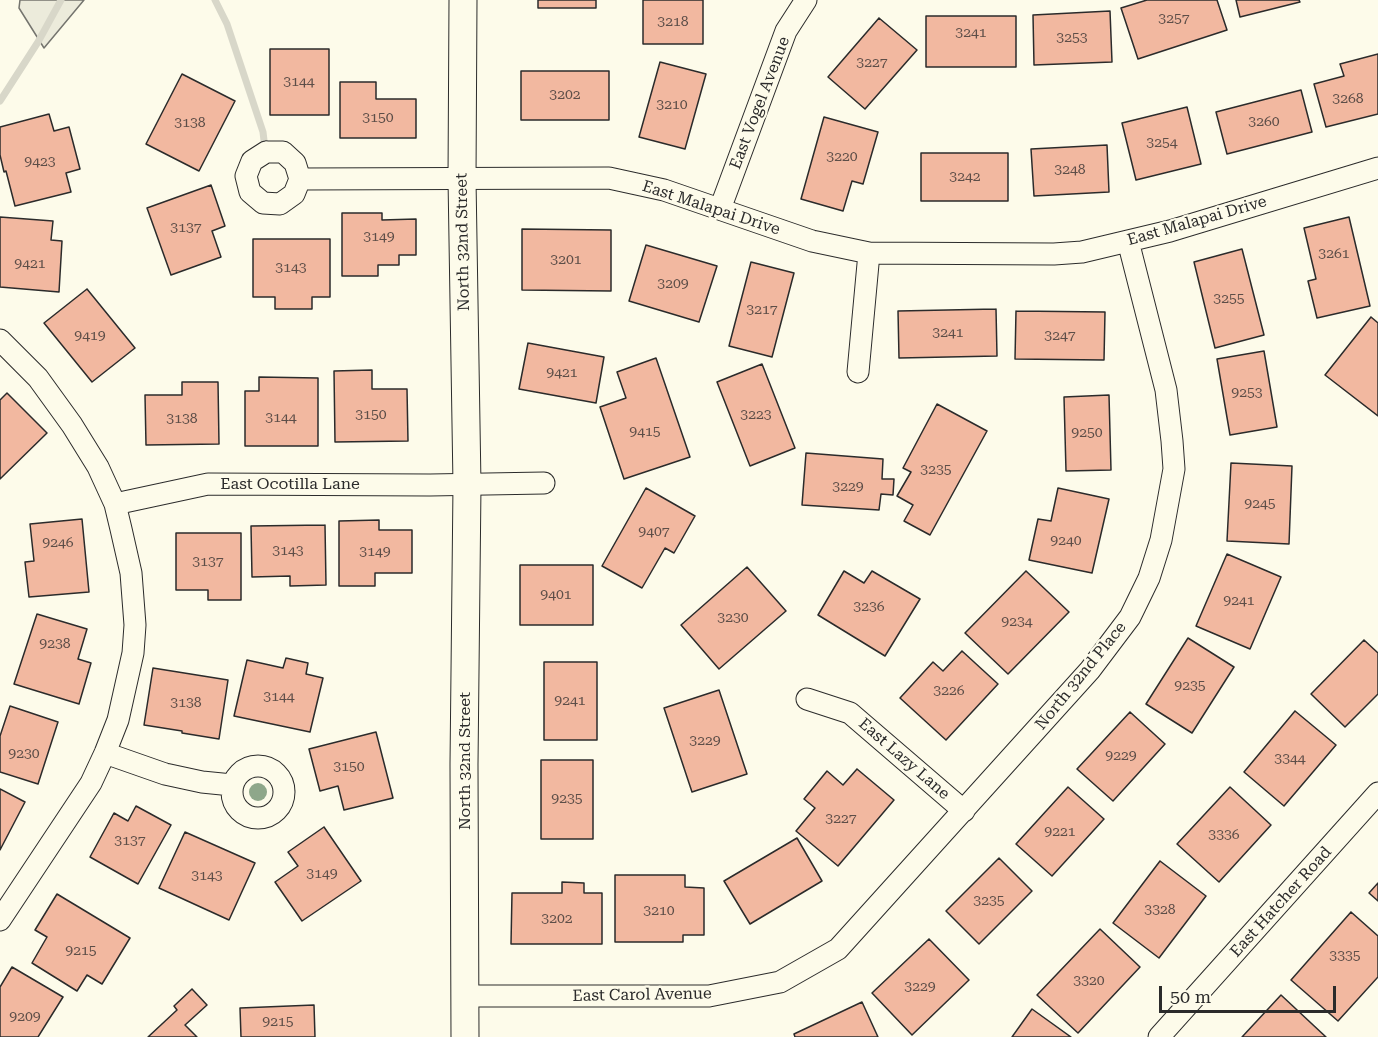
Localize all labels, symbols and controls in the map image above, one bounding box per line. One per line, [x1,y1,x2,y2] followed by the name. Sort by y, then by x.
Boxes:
[1158,11,1190,27] house number: 3257
[657,14,689,30] house number: 3218
[955,25,987,41] house number: 3241
[1056,30,1088,46] house number: 3253
[726,34,794,172] street label: East Vogel Avenue
[856,55,888,71] house number: 3227
[283,74,315,90] house number: 3144
[549,87,581,103] house number: 3202
[1332,91,1364,107] house number: 3268
[656,97,688,113] house number: 3210
[362,110,394,126] house number: 3150
[1248,114,1280,130] house number: 3260
[174,115,206,131] house number: 3138
[1146,135,1178,151] house number: 3254
[826,149,858,165] house number: 3220
[24,154,56,170] house number: 9423
[1054,162,1086,178] house number: 3248
[949,169,981,185] house number: 3242
[452,173,474,311] street label: North 32nd Street
[640,177,782,239] street label: East Malapai Drive
[1125,192,1269,250] street label: East Malapai Drive
[170,220,202,236] house number: 3137
[363,229,395,245] house number: 3149
[1318,246,1350,262] house number: 3261
[550,252,582,268] house number: 3201
[14,256,46,272] house number: 9421
[275,260,307,276] house number: 3143
[657,276,689,292] house number: 3209
[1213,291,1245,307] house number: 3255
[746,302,778,318] house number: 3217
[932,325,964,341] house number: 3241
[74,328,106,344] house number: 9419
[1044,328,1076,344] house number: 3247
[546,365,578,381] house number: 9421
[1231,385,1263,401] house number: 9253
[355,407,387,423] house number: 3150
[740,407,772,423] house number: 3223
[265,410,297,426] house number: 3144
[166,411,198,427] house number: 3138
[629,424,661,440] house number: 9415
[1071,425,1103,441] house number: 9250
[920,462,952,478] house number: 3235
[220,474,360,494] street label: East Ocotilla Lane
[832,479,864,495] house number: 3229
[1244,496,1276,512] house number: 9245
[638,524,670,540] house number: 9407
[1050,533,1082,549] house number: 9240
[42,535,74,551] house number: 9246
[272,543,304,559] house number: 3143
[359,544,391,560] house number: 3149
[192,554,224,570] house number: 3137
[540,587,572,603] house number: 9401
[1223,593,1255,609] house number: 9241
[853,599,885,615] house number: 3236
[717,610,749,626] house number: 3230
[1001,614,1033,630] house number: 9234
[1032,618,1130,734] street label: North 32nd Place
[39,636,71,652] house number: 9238
[1174,678,1206,694] house number: 9235
[933,683,965,699] house number: 3226
[263,689,295,705] house number: 3144
[455,692,475,830] street label: North 32nd Street
[554,693,586,709] house number: 9241
[170,695,202,711] house number: 3138
[855,714,953,804] street label: East Lazy Lane
[689,733,721,749] house number: 3229
[8,746,40,762] house number: 9230
[1105,748,1137,764] house number: 9229
[1274,751,1306,767] house number: 3344
[333,759,365,775] house number: 3150
[551,791,583,807] house number: 9235
[825,811,857,827] house number: 3227
[1044,824,1076,840] house number: 9221
[1208,827,1240,843] house number: 3336
[114,833,146,849] house number: 3137
[1226,843,1336,961] street label: East Hatcher Road
[306,866,338,882] house number: 3149
[191,868,223,884] house number: 3143
[973,893,1005,909] house number: 3235
[1144,902,1176,918] house number: 3328
[643,903,675,919] house number: 3210
[541,911,573,927] house number: 3202
[65,943,97,959] house number: 9215
[1329,948,1361,964] house number: 3335
[1073,973,1105,989] house number: 3320
[1162,974,1339,1012] scale bar
[904,979,936,995] house number: 3229
[572,984,712,1006] street label: East Carol Avenue
[1170,986,1211,1007] text: 50 m
[9,1009,41,1025] house number: 9209
[262,1014,294,1030] house number: 9215

